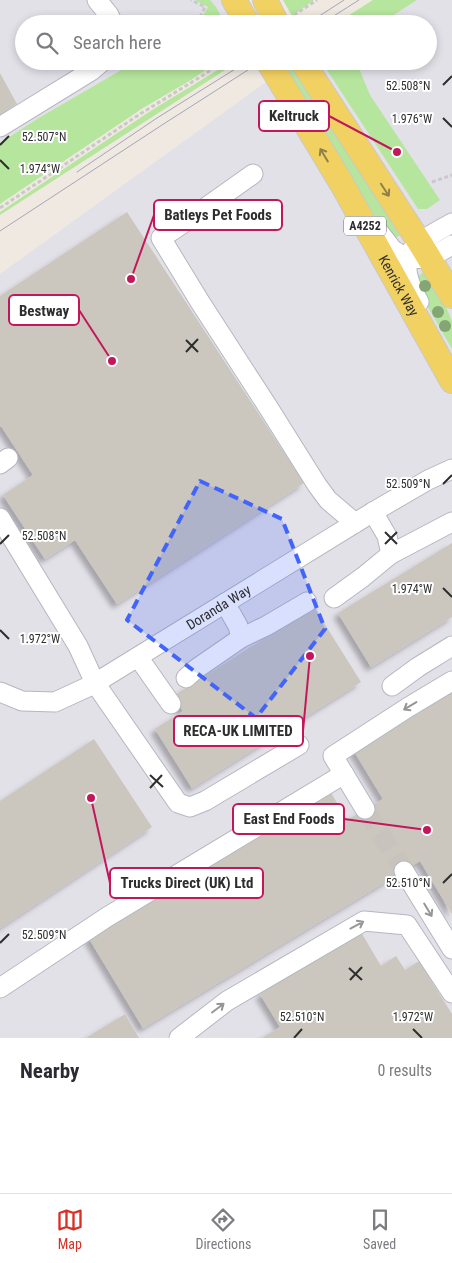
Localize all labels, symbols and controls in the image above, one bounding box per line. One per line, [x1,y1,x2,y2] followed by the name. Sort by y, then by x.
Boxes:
[15,15,437,70] search box
[33,29,61,57] icon: search
[73,31,161,54] text: Search here
[386,79,430,93] text: 52.508°N
[259,101,329,131] callout: Keltruck
[269,107,320,125] text: Keltruck
[392,112,432,126] text: 1.976°W
[22,130,66,144] text: 52.507°N
[319,149,329,163] one-way arrow
[20,162,60,176] text: 1.974°W
[381,183,391,197] one-way arrow
[154,200,282,230] callout: Batleys Pet Foods
[164,206,272,224] text: Batleys Pet Foods
[344,217,386,236] road number: A4252
[375,252,422,319] street label: Kenrick Way
[9,295,79,325] callout: Bestway
[19,302,69,320] text: Bestway
[386,477,430,491] text: 52.509°N
[22,529,66,543] text: 52.508°N
[183,581,254,633] street label: Doranda Way
[392,582,432,596] text: 1.974°W
[20,632,60,646] text: 1.972°W
[402,701,417,711] one-way arrow
[174,716,303,746] callout: RECA-UK LIMITED
[183,722,293,740] text: RECA-UK LIMITED
[233,804,344,834] callout: East End Foods
[243,810,335,828] text: East End Foods
[110,868,263,898] callout: Trucks Direct (UK) Ltd
[121,874,253,892] text: Trucks Direct (UK) Ltd
[386,876,430,890] text: 52.510°N
[423,902,433,916] one-way arrow
[350,920,365,930] one-way arrow
[22,928,66,942] text: 52.509°N
[211,1003,224,1014] one-way arrow
[280,1010,324,1024] text: 52.510°N
[393,1010,433,1024] text: 1.972°W
[20,1059,79,1083] text: Nearby
[377,1061,432,1080] text: 0 results
[56,1206,84,1252] tab: Map
[195,1206,251,1252] tab: Directions
[363,1206,396,1252] tab: Saved

